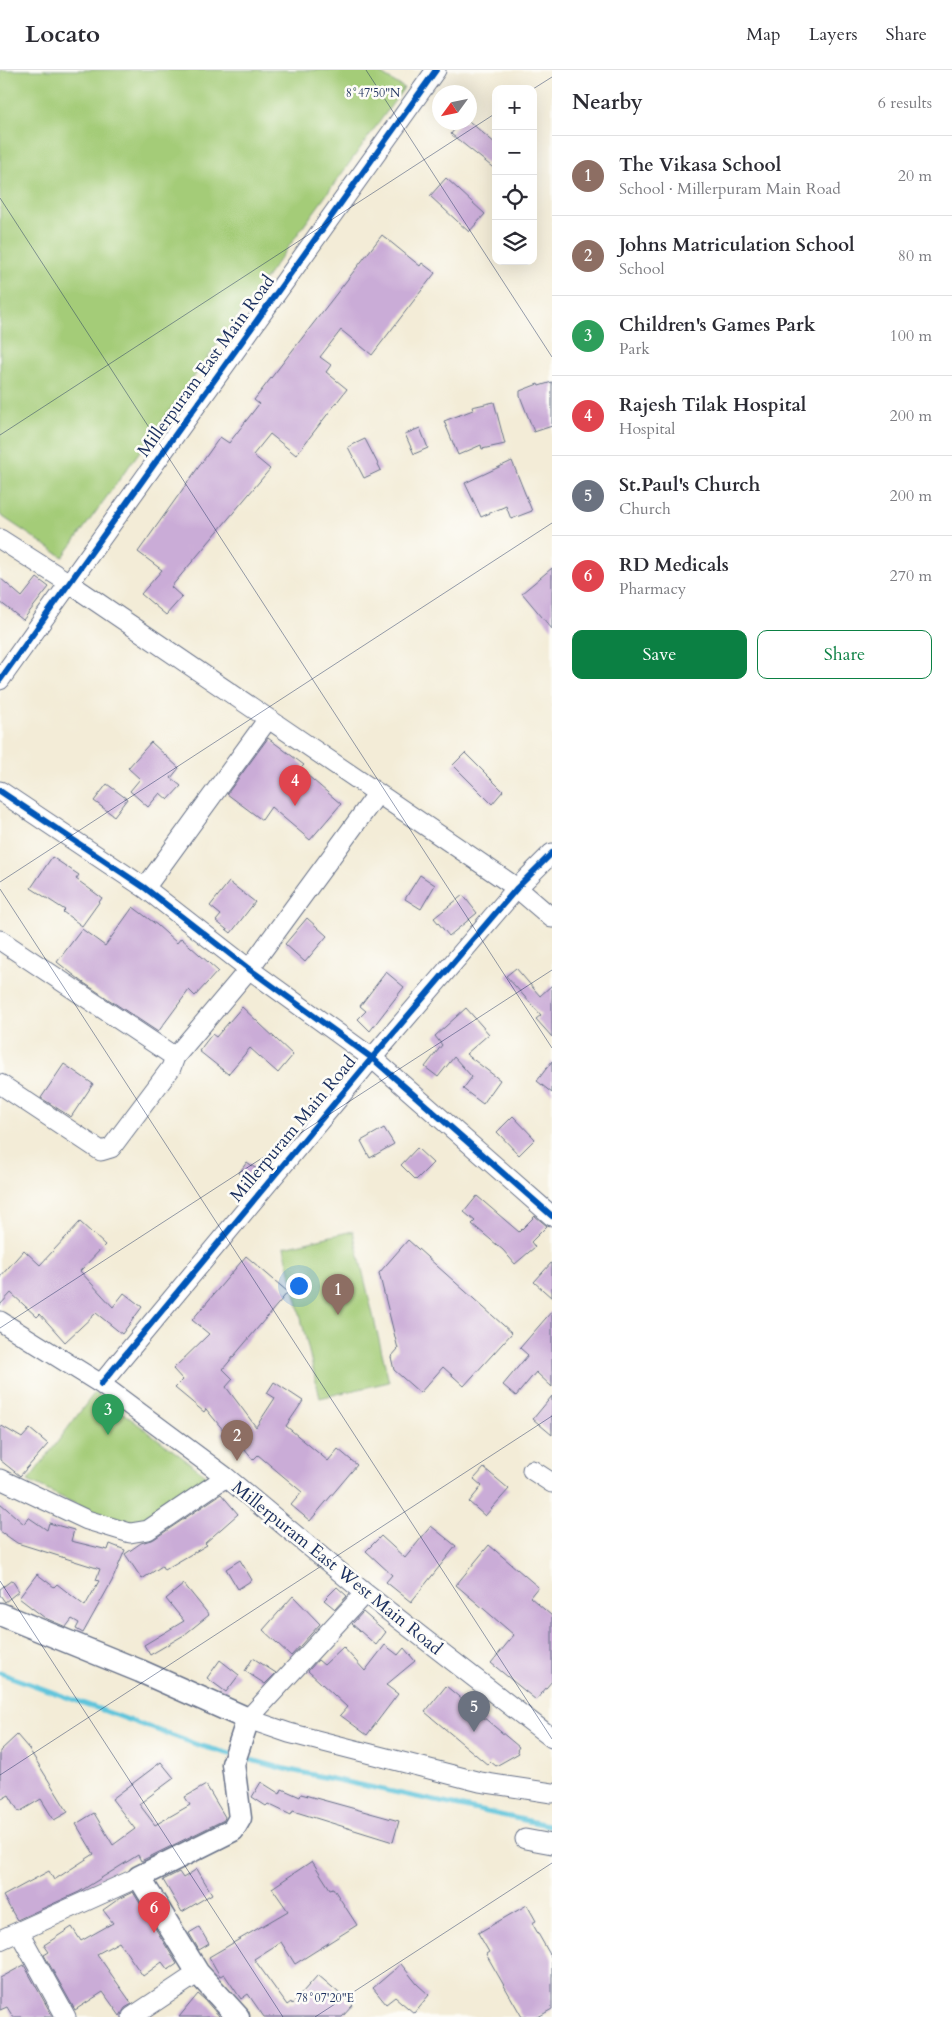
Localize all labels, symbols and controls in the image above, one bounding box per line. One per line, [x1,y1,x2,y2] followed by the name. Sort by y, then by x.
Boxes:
[25,18,100,51] text: Locato
[746,22,781,47] text: Map
[809,22,858,47] text: Layers
[886,22,927,47] text: Share
[346,85,401,101] text: 8°47'50"N
[432,85,477,130] north arrow
[492,85,537,265] map controls
[492,85,537,130] button: +
[572,88,643,117] text: Nearby
[878,92,932,114] text: 6 results
[492,130,537,175] button: −
[619,152,781,178] text: The Vikasa School
[584,165,592,187] text: 1
[898,165,932,187] text: 20 m
[492,175,537,220] button: locate
[619,178,841,200] text: School · Millerpuram Main Road
[492,220,537,265] button: layers
[619,232,855,258] text: Johns Matriculation School
[584,245,592,267] text: 2
[898,245,932,267] text: 80 m
[619,258,664,280] text: School
[131,269,281,462] street label: Millerpuram East Main Road
[619,312,816,338] text: Children's Games Park
[584,325,592,347] text: 3
[890,325,932,347] text: 100 m
[619,338,650,360] text: Park
[619,392,806,418] text: Rajesh Tilak Hospital
[584,405,592,427] text: 4
[890,405,932,427] text: 200 m
[619,418,675,440] text: Hospital
[619,472,760,498] text: St.Paul's Church
[584,485,592,507] text: 5
[890,485,932,507] text: 200 m
[619,498,671,520] text: Church
[619,552,729,578] text: RD Medicals
[584,565,592,587] text: 6
[890,565,932,587] text: 270 m
[619,578,686,600] text: Pharmacy
[572,630,747,679] button: Save
[757,630,932,679] button: Share
[279,765,311,806] pin: 4
[224,1050,362,1208] street label: Millerpuram Main Road
[286,1273,312,1299] your location
[322,1274,354,1315] pin: 1
[92,1394,124,1435] pin: 3
[221,1420,253,1461] pin: 2
[226,1475,448,1661] street label: Millerpuram East West Main Road
[458,1691,490,1732] pin: 5
[138,1892,170,1933] pin: 6
[296,1990,354,2006] text: 78°07'20"E

